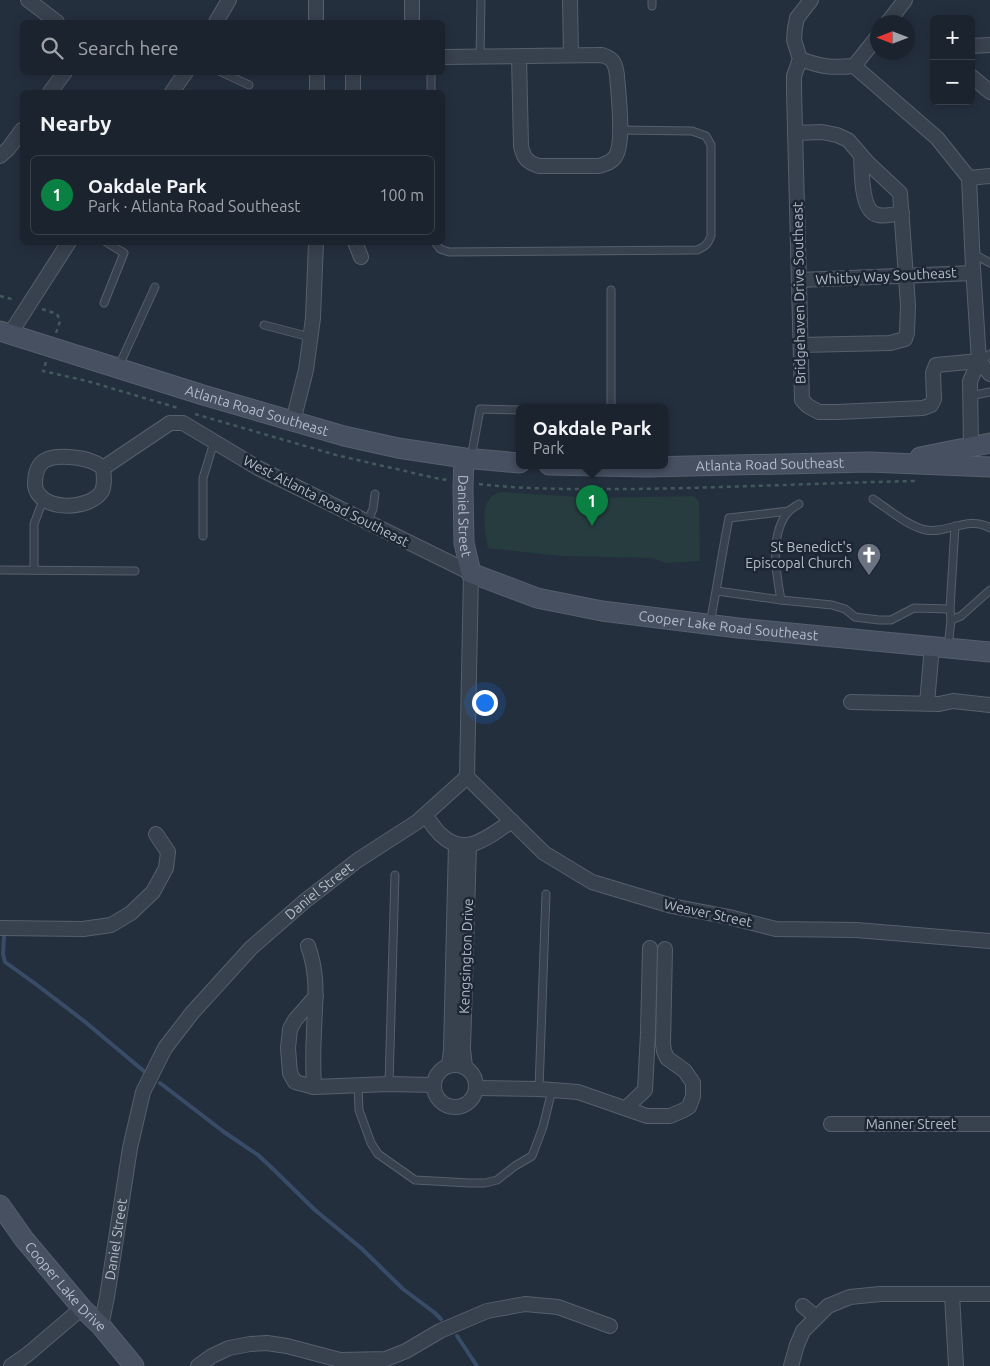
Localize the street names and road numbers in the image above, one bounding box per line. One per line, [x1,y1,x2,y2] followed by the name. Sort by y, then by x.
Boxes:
[789,201,809,384] street label: Bridgehaven Drive Southeast
[815,264,957,288] street label: Whitby Way Southeast
[183,382,331,439] street label: Atlanta Road Southeast
[241,452,412,550] street label: West Atlanta Road Southeast
[696,455,845,474] street label: Atlanta Road Southeast
[455,475,475,559] street label: Daniel Street
[638,608,819,644] street label: Cooper Lake Road Southeast
[282,859,357,923] street label: Daniel Street
[662,896,754,930] street label: Weaver Street
[456,898,476,1014] street label: Kengsington Drive
[866,1116,957,1132] street label: Manner Street
[102,1197,130,1281] street label: Daniel Street
[22,1238,110,1335] street label: Cooper Lake Drive

